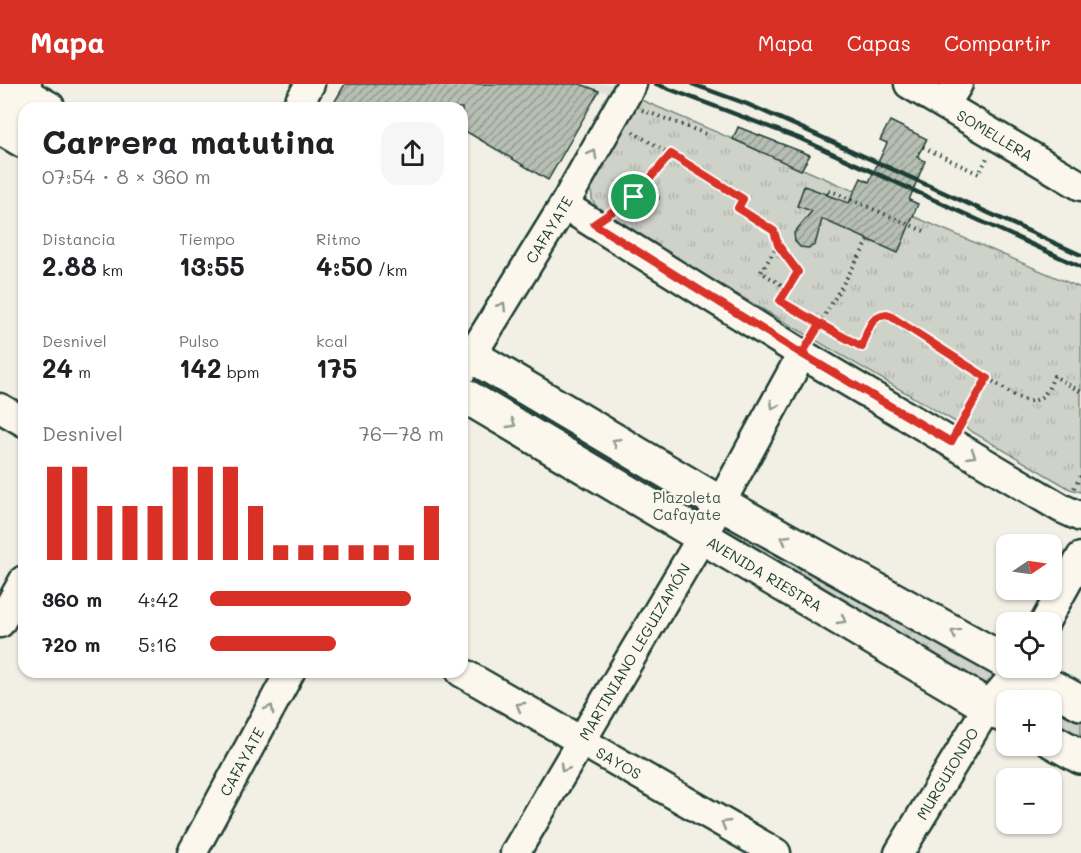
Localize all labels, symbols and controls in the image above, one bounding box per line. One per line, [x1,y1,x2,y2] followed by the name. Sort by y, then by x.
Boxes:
[30,24,105,60] text: Mapa
[758,29,814,56] text: Mapa
[847,29,911,56] text: Capas
[944,29,1051,56] text: Compartir
[953,105,1037,165] street label: SOMELLERA
[42,119,335,162] text: Carrera matutina
[381,122,444,185] button: share
[586,150,597,160] one-way arrow
[42,163,211,189] text: 07:54 · 8 × 360 m
[608,171,659,222] pin
[617,180,650,213] icon: arrive
[521,192,577,267] street label: CAFAYATE
[42,228,116,249] text: Distancia
[179,228,235,249] text: Tiempo
[316,228,360,249] text: Ritmo
[42,249,97,283] text: 2.88
[179,249,245,283] text: 13:55
[316,249,373,283] text: 4:50
[97,259,123,280] text: km
[373,259,407,280] text: /km
[494,302,506,312] one-way arrow
[42,330,107,351] text: Desnivel
[179,330,219,351] text: Pulso
[316,330,348,351] text: kcal
[42,351,73,385] text: 24
[179,351,222,385] text: 142
[316,351,357,385] text: 175
[73,361,91,382] text: m
[222,361,259,382] text: bpm
[770,399,781,409] one-way arrow
[506,416,516,428] one-way arrow
[42,420,123,446] text: Desnivel
[359,420,444,446] text: 76–78 m
[612,437,622,449] one-way arrow
[966,448,976,460] one-way arrow
[653,487,721,524] park label: Plazoleta Cafayate
[703,532,826,616] street label: AVENIDA RIESTRA
[996,534,1062,600] north arrow
[996,534,1062,834] map controls
[780,535,791,546] one-way arrow
[574,559,694,744] street label: MARTINIANO LEGUIZAMÓN
[42,586,102,612] text: 360 m
[138,586,179,612] text: 4:42
[996,612,1062,678] button: locate
[836,613,846,625] one-way arrow
[951,629,961,641] one-way arrow
[42,631,100,657] text: 720 m
[138,631,177,657] text: 5:16
[996,690,1062,756] button: +
[516,702,526,713] one-way arrow
[263,705,274,716] one-way arrow
[215,723,268,799] street label: CAFAYATE
[912,723,983,823] street label: MURGUIONDO
[593,742,645,784] street label: SAYOS
[560,762,571,772] one-way arrow
[996,768,1062,834] button: −
[721,820,732,831] one-way arrow

